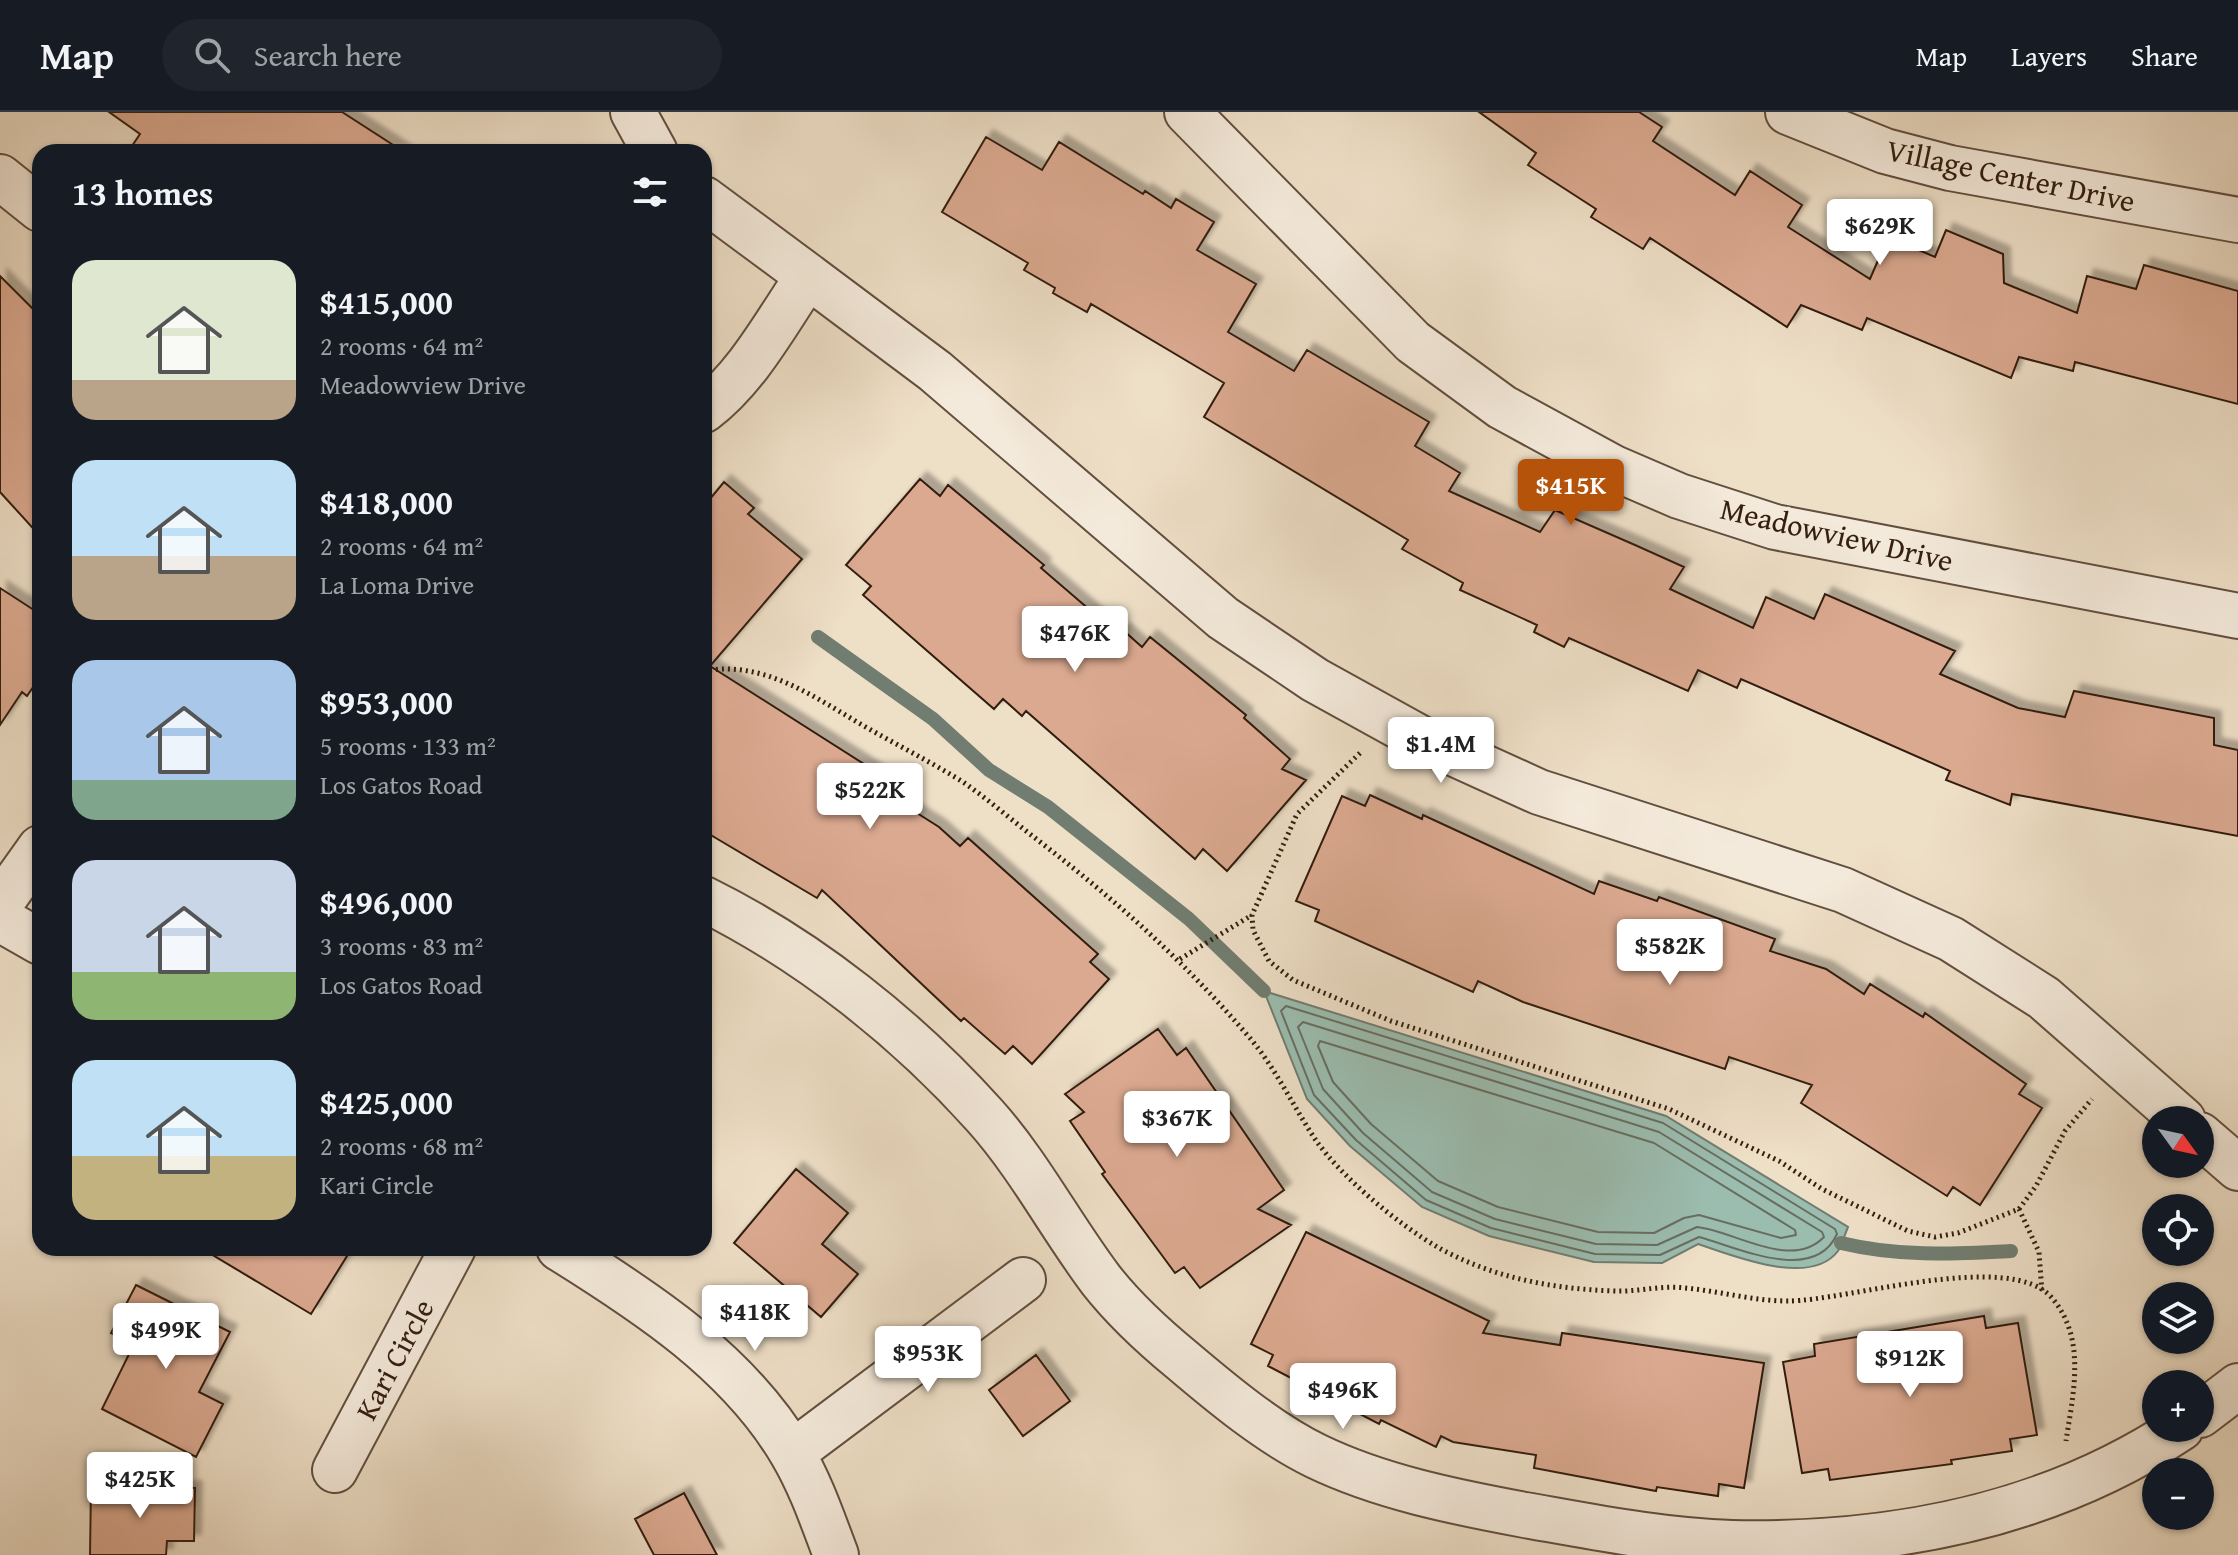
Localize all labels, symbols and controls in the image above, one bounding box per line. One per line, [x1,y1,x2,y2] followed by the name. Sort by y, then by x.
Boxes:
[162,19,722,91] search box
[40,27,114,83] text: Map
[190,33,234,77] icon: search
[254,33,402,77] text: Search here
[1916,35,1967,76] text: Map
[2011,35,2087,76] text: Layers
[2131,35,2198,76] text: Share
[1883,127,2139,223] street label: Village Center Drive
[72,168,213,217] text: 13 homes
[628,170,672,214] icon: filters
[1824,199,1936,267] pin: $629K
[1845,205,1915,244] text: $629K
[320,277,453,326] text: $415,000
[136,292,232,388] icon: home
[320,326,483,365] text: 2 rooms · 64 m²
[320,365,526,404] text: Meadowview Drive
[1515,459,1627,527] pin: $415K
[1536,465,1606,504] text: $415K
[320,477,453,526] text: $418,000
[1716,486,1958,582] street label: Meadowview Drive
[136,492,232,588] icon: home
[320,526,483,565] text: 2 rooms · 64 m²
[320,565,474,604] text: La Loma Drive
[1019,606,1131,674] pin: $476K
[1040,612,1110,651] text: $476K
[320,677,453,726] text: $953,000
[136,692,232,788] icon: home
[1385,717,1497,785] pin: $1.4M
[1406,723,1476,762] text: $1.4M
[320,726,496,765] text: 5 rooms · 133 m²
[814,763,926,831] pin: $522K
[320,765,483,804] text: Los Gatos Road
[835,769,905,808] text: $522K
[320,877,453,926] text: $496,000
[136,892,232,988] icon: home
[1614,919,1726,987] pin: $582K
[1635,925,1705,964] text: $582K
[320,926,483,965] text: 3 rooms · 83 m²
[320,965,483,1004] text: Los Gatos Road
[320,1077,453,1126] text: $425,000
[1121,1091,1233,1159] pin: $367K
[136,1092,232,1188] icon: home
[1142,1097,1212,1136] text: $367K
[2142,1106,2214,1178] north arrow
[2142,1106,2214,1530] map controls
[320,1126,483,1165] text: 2 rooms · 68 m²
[320,1165,434,1204] text: Kari Circle
[2142,1194,2214,1266] button: locate
[2142,1282,2214,1354] button: layers
[699,1285,811,1353] pin: $418K
[344,1291,444,1427] street label: Kari Circle
[720,1291,790,1330] text: $418K
[110,1303,222,1371] pin: $499K
[131,1309,201,1348] text: $499K
[872,1326,984,1394] pin: $953K
[1854,1331,1966,1399] pin: $912K
[893,1332,963,1371] text: $953K
[1875,1337,1945,1376] text: $912K
[1287,1363,1399,1431] pin: $496K
[1308,1369,1378,1408] text: $496K
[2142,1370,2214,1442] button: +
[84,1452,196,1520] pin: $425K
[105,1458,175,1497] text: $425K
[2142,1458,2214,1530] button: −

